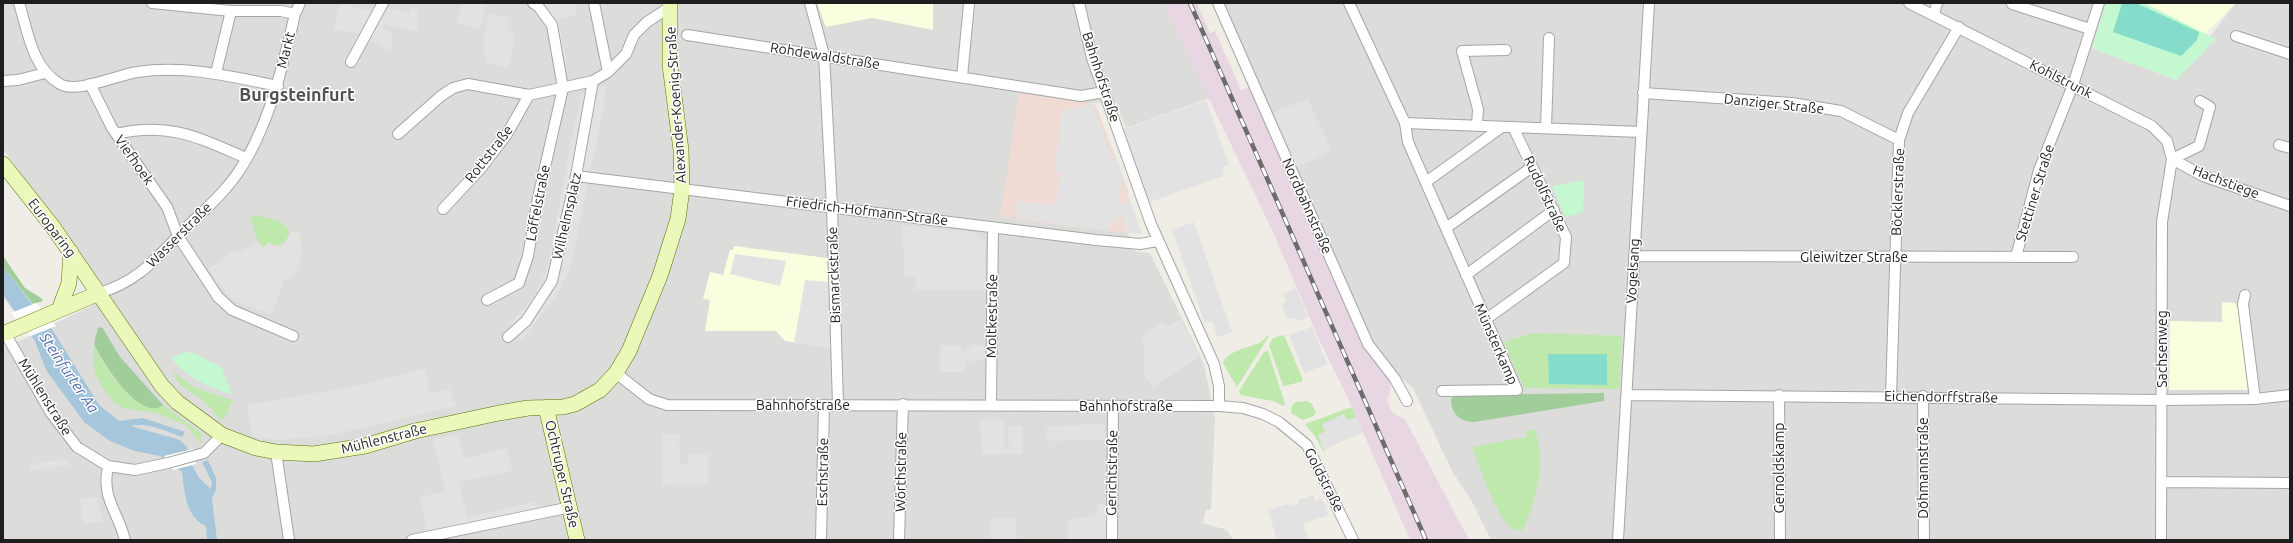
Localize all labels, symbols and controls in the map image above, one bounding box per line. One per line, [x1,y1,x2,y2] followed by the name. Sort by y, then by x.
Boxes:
[662,26,690,184] street label: Alexander-Koenig-Straße
[273,30,299,70] street label: Markt
[1079,30,1123,124] street label: Bahnhofstraße
[769,39,881,73] street label: Rohdewaldstraße
[2027,56,2095,102] street label: Kohlstrunk
[239,84,355,106] district label: Burgsteinfurt
[1723,90,1825,118] street label: Danziger Straße
[461,122,517,186] street label: Rottstraße
[111,132,157,188] street label: Viefhoek
[2012,142,2058,244] street label: Stettiner Straße
[1888,148,1908,236] street label: Böcklerstraße
[1520,153,1570,235] street label: Rudolfstraße
[1278,155,1336,257] street label: Nordbahnstraße
[2190,162,2262,202] street label: Hachstiege
[522,163,554,243] street label: Löffelstraße
[549,171,585,261] street label: Wilhelmsplatz
[785,193,949,229] street label: Friedrich-Hofmann-Straße
[24,195,80,261] street label: Europaring
[143,199,215,271] street label: Wasserstraße
[824,226,844,324] street label: Bismarckstraße
[1623,238,1643,304] street label: Vogelsang
[1800,249,1908,265] street label: Gleiwitzer Straße
[983,274,1001,358] street label: Moltkestraße
[1471,301,1521,387] street label: Münsterkamp
[2154,310,2170,388] street label: Sachsenweg
[36,329,102,417] water label: Steinfurter Aa
[15,355,75,439] street label: Mühlenstraße
[1884,388,1998,406] street label: Eichendorffstraße
[756,397,850,413] street label: Bahnhofstraße
[1079,398,1173,414] street label: Bahnhofstraße
[1915,417,1931,519] street label: Döhmannstraße
[541,418,583,530] street label: Ochtruper Straße
[339,420,429,458] street label: Mühlenstraße
[1771,423,1787,513] street label: Gernoldskamp
[1103,430,1121,516] street label: Gerichtstraße
[892,432,910,512] street label: Wörthstraße
[814,438,832,506] street label: Eschstraße
[1301,445,1347,515] street label: Goldstraße

